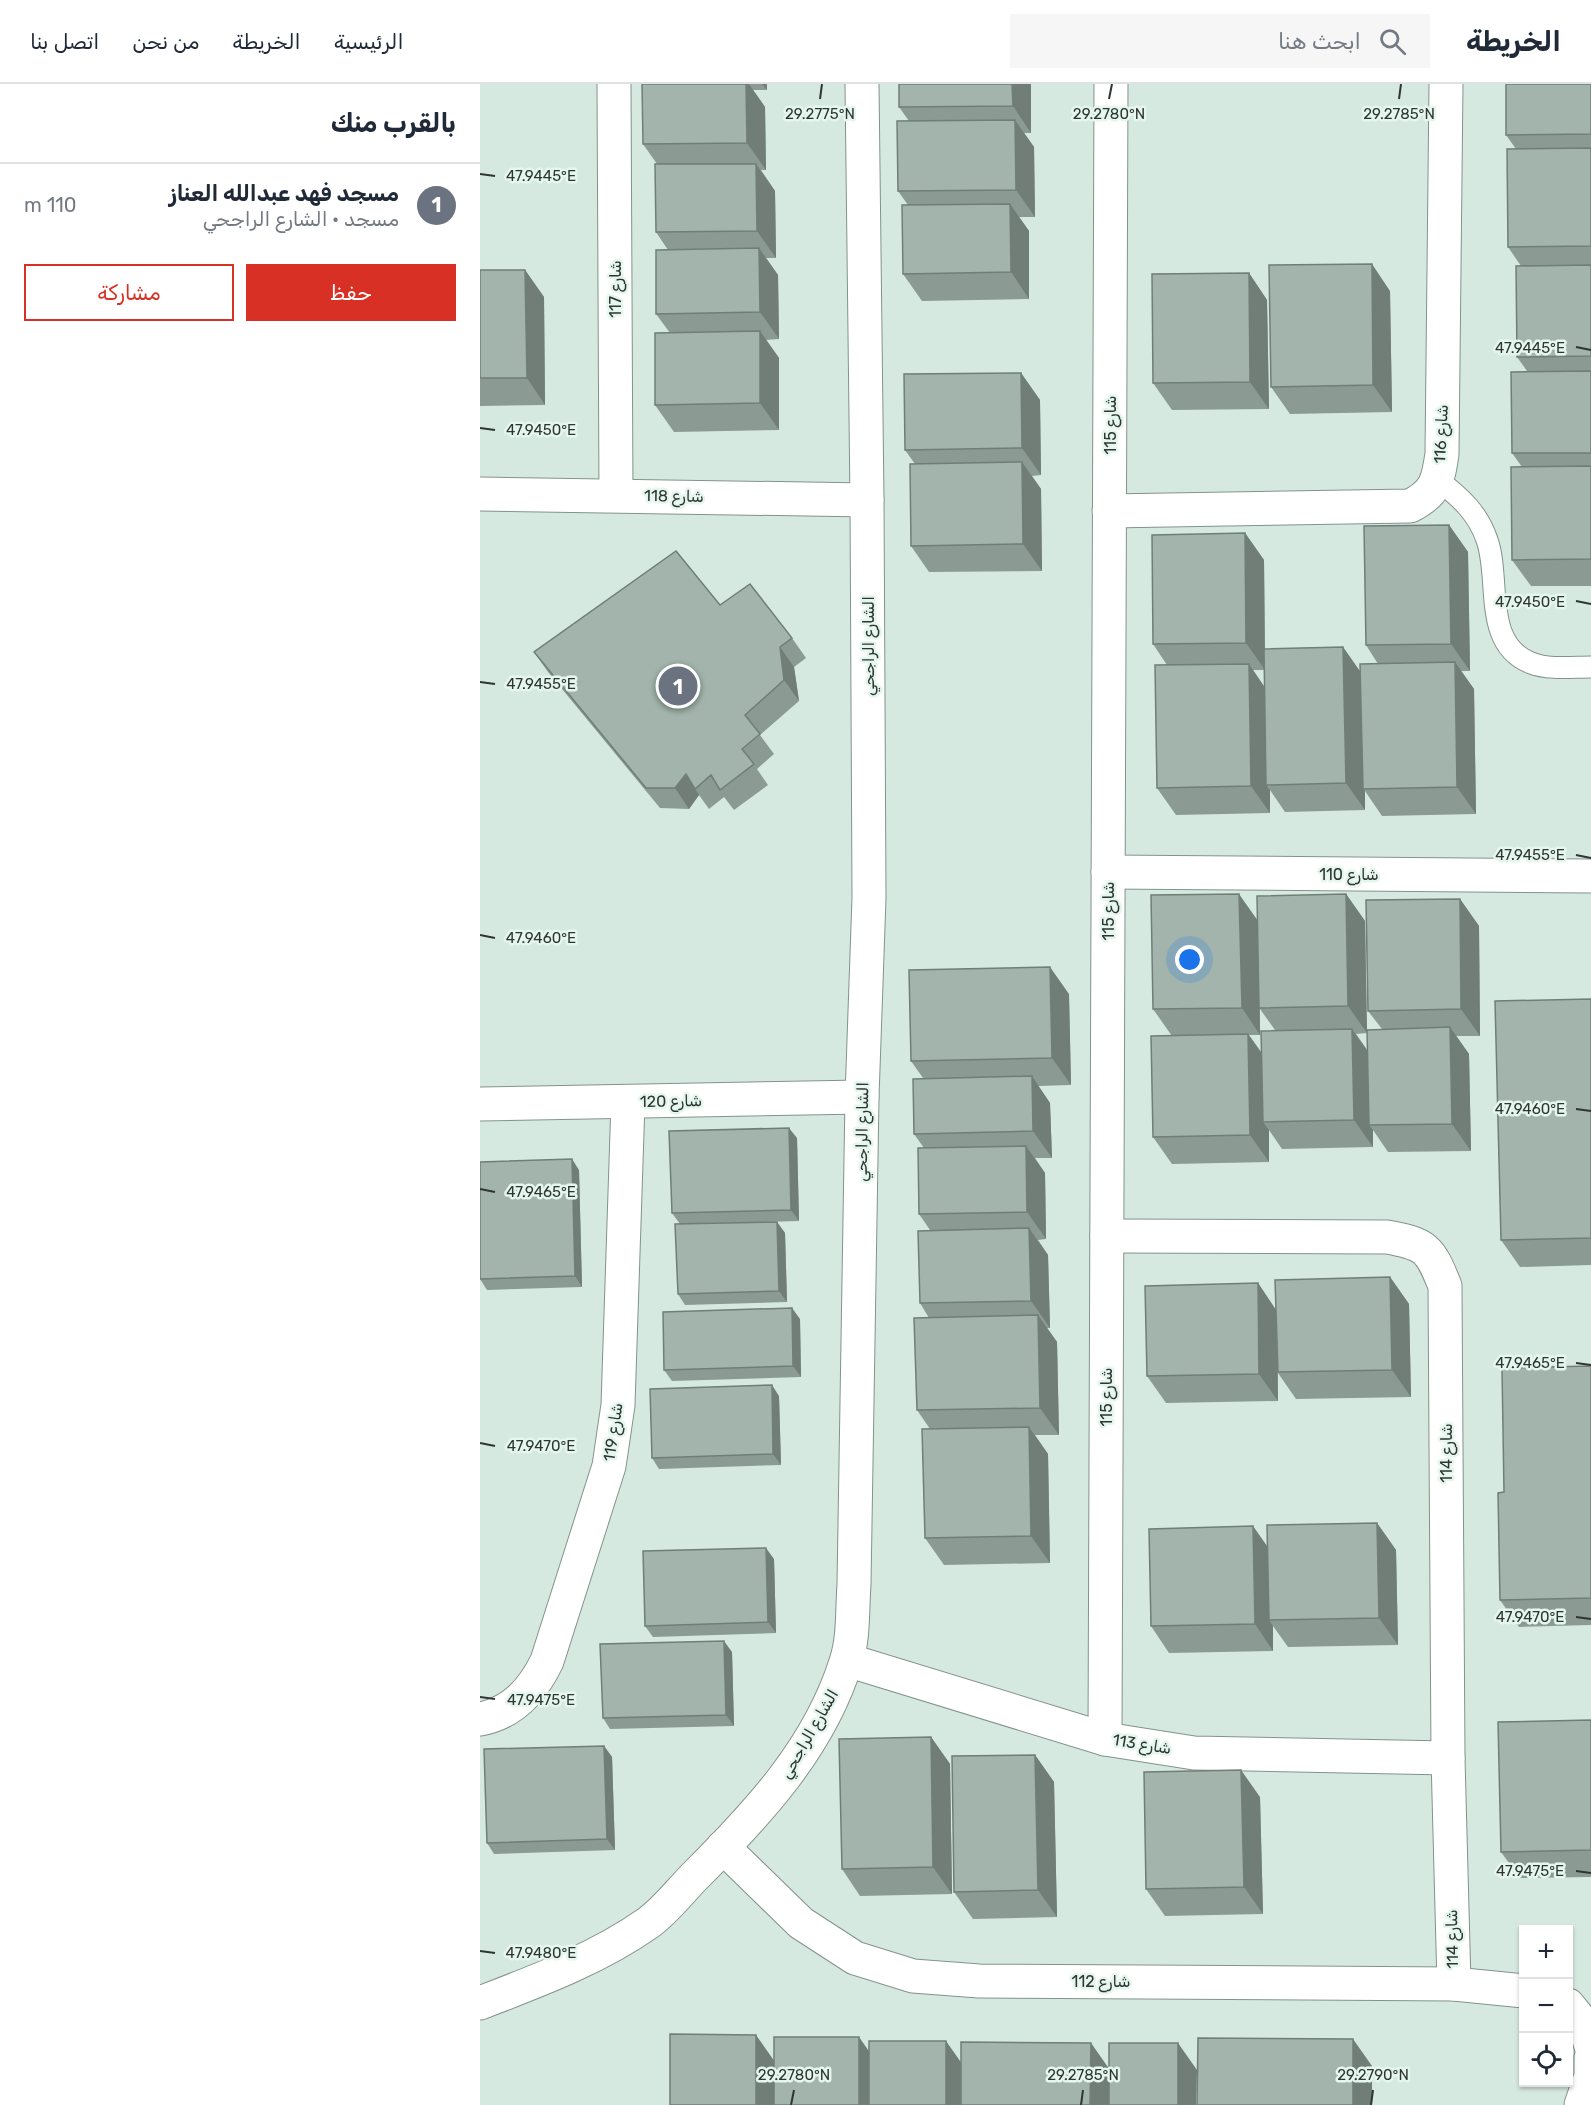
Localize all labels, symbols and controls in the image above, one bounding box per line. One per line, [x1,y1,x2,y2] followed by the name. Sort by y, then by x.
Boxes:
[1010,14,1430,68] search box
[1376,25,1409,58] icon: search
[1466,25,1561,58] text: الخريطة
[1278,28,1361,55] text: ابحث هنا
[30,29,99,54] text: اتصل بنا
[132,29,199,54] text: من نحن
[232,29,301,54] text: الخريطة
[334,29,404,54] text: الرئيسية
[785,105,855,123] text: 29.2775°N
[1073,105,1145,123] text: 29.2780°N
[1363,105,1435,123] text: 29.2785°N
[331,108,456,139] text: بالقرب منك
[506,167,576,185] text: 47.9445°E
[169,180,399,207] text: مسجد فهد عبدالله العناز
[24,193,77,217] text: 110 m
[432,193,441,217] text: 1
[203,207,399,231] text: مسجد · الشارع الراجحي
[606,260,627,318] street label: شارع 117
[24,264,234,321] button: مشاركة
[246,264,456,321] button: حفظ
[1495,339,1565,357] text: 47.9445°E
[1101,395,1122,455] street label: شارع 115
[1430,404,1454,464] street label: شارع 116
[506,421,576,439] text: 47.9450°E
[644,486,704,508] street label: شارع 118
[1495,593,1565,611] text: 47.9450°E
[859,596,881,696] street label: الشارع الراجحي
[658,664,698,708] pin: 1
[506,675,576,693] text: 47.9455°E
[1495,846,1565,864] text: 47.9455°E
[1319,865,1379,886] street label: شارع 110
[1099,881,1120,941] street label: شارع 115
[506,929,576,947] text: 47.9460°E
[1175,945,1204,974] your location
[852,1082,875,1182] street label: الشارع الراجحي
[640,1091,702,1113] street label: شارع 120
[1495,1100,1565,1118] text: 47.9460°E
[506,1183,576,1201] text: 47.9465°E
[1495,1354,1565,1372] text: 47.9465°E
[1097,1367,1118,1427] street label: شارع 115
[599,1401,628,1463] street label: شارع 119
[1437,1423,1458,1483] street label: 114 شارع
[507,1437,575,1455] text: 47.9470°E
[1496,1608,1564,1626] text: 47.9470°E
[776,1686,845,1783] street label: الشارع الراجحي
[507,1691,575,1709] text: 47.9475°E
[1111,1730,1173,1760] street label: شارع 113
[1496,1862,1564,1880] text: 47.9475°E
[1442,1909,1464,1969] street label: 114 شارع
[1519,1925,1573,2087] map controls
[1519,1925,1573,1979] button: +
[506,1944,576,1962] text: 47.9480°E
[1072,1972,1130,1993] street label: شارع 112
[1519,1979,1573,2033] button: −
[1519,2033,1573,2087] button: locate
[758,2066,830,2084] text: 29.2780°N
[1047,2066,1119,2084] text: 29.2785°N
[1337,2066,1409,2084] text: 29.2790°N

